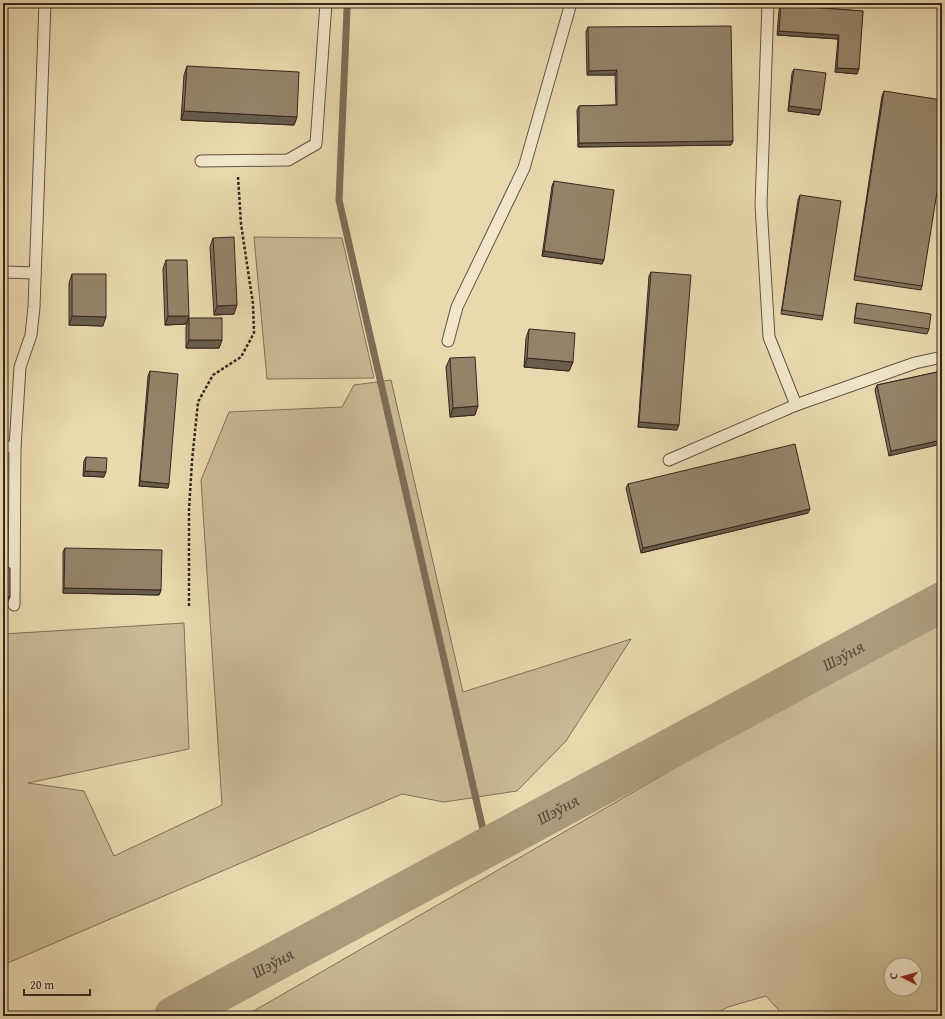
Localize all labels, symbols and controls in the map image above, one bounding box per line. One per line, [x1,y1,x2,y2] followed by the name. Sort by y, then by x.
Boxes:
[817,633,869,677] water label: Шэўня
[532,787,584,830] water label: Шэўня
[247,941,299,984] water label: Шэўня
[883,957,923,997] north arrow
[24,971,90,997] scale bar
[885,972,901,980] text: С
[30,976,54,993] text: 20 m

